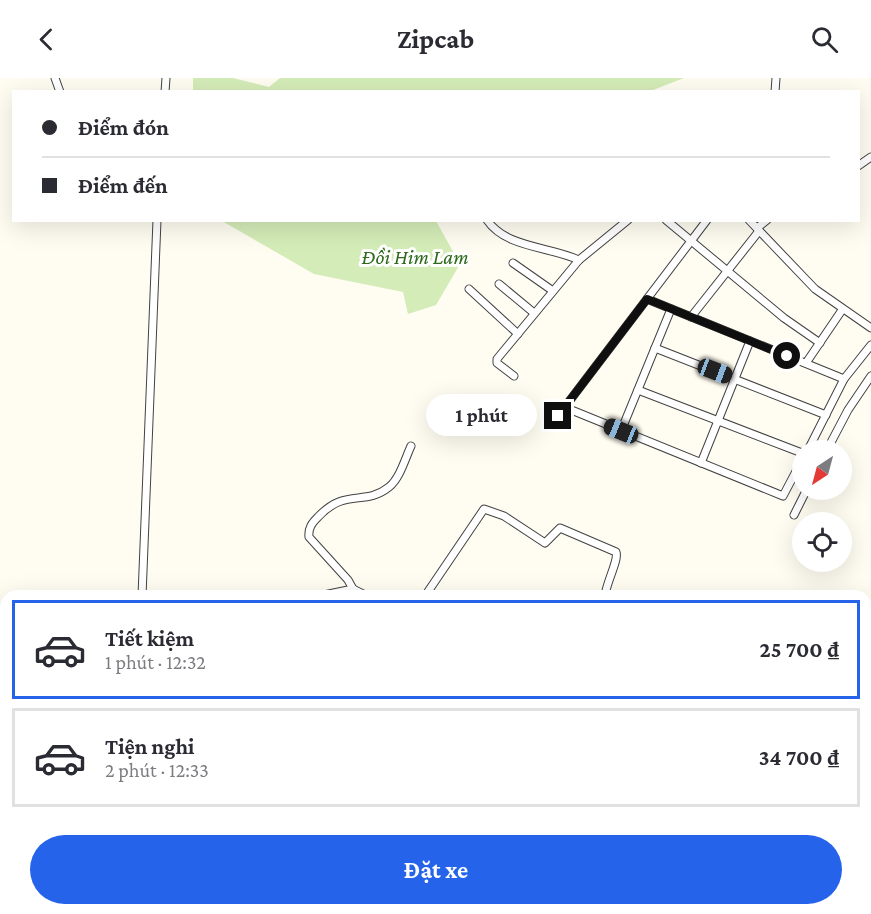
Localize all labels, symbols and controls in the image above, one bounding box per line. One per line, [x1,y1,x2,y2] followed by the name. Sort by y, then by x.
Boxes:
[30,23,63,56] icon: back
[808,23,841,56] icon: search
[397,24,474,54] text: Zipcab
[78,115,169,140] text: Điểm đón
[78,173,168,198] text: Điểm đến
[361,245,469,269] park label: Đồi Him Lam
[773,342,800,369] route start
[695,356,735,386] car
[426,395,537,437] callout: 1 phút
[544,402,571,429] route end
[455,404,508,426] text: 1 phút
[601,416,641,446] car
[792,440,852,500] north arrow
[792,440,852,572] map controls
[792,512,852,572] button: locate
[33,623,87,677] icon: car
[105,626,194,651] text: Tiết kiệm
[759,637,839,662] text: 25 700 ₫
[105,651,206,673] text: 1 phút · 12:32
[33,731,87,785] icon: car
[105,734,194,759] text: Tiện nghi
[759,745,839,770] text: 34 700 ₫
[105,759,209,781] text: 2 phút · 12:33
[30,835,842,904] button: Đặt xe

